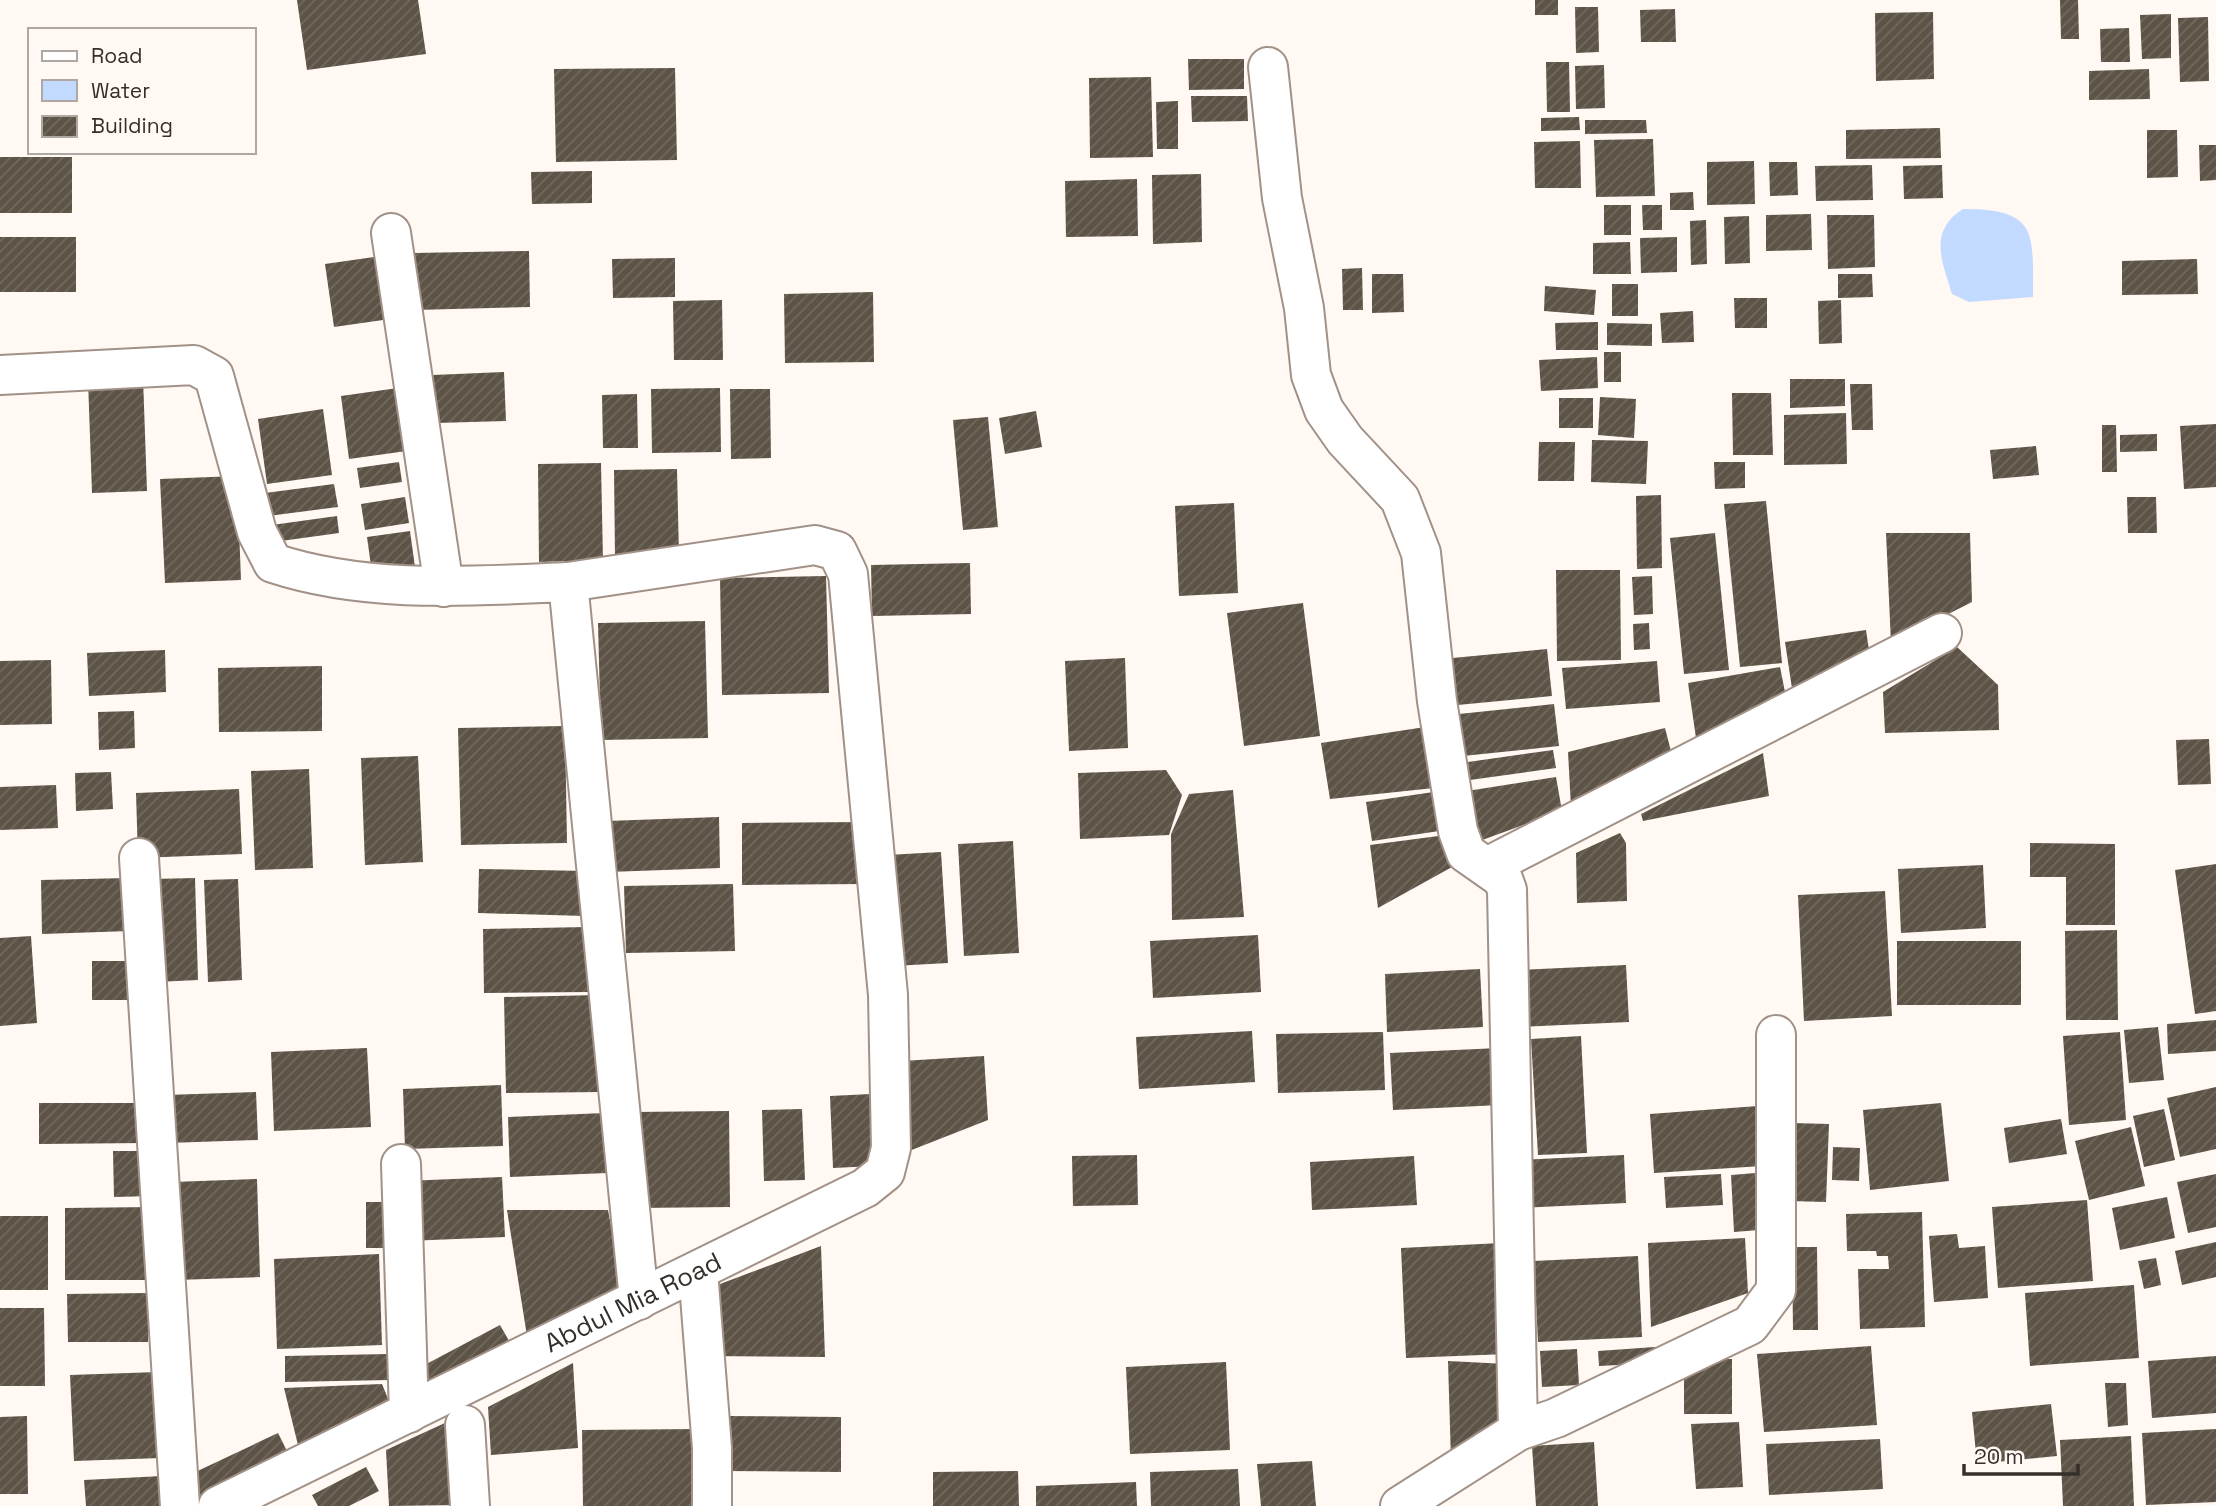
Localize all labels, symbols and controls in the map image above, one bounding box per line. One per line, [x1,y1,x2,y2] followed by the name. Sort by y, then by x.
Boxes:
[28,28,256,154] legend
[91,42,143,69] text: Road
[91,77,150,104] text: Water
[91,112,173,139] text: Building
[538,1244,727,1360] street label: Abdul Mia Road
[1964,1432,2078,1476] scale bar
[1974,1443,2024,1470] text: 20 m

